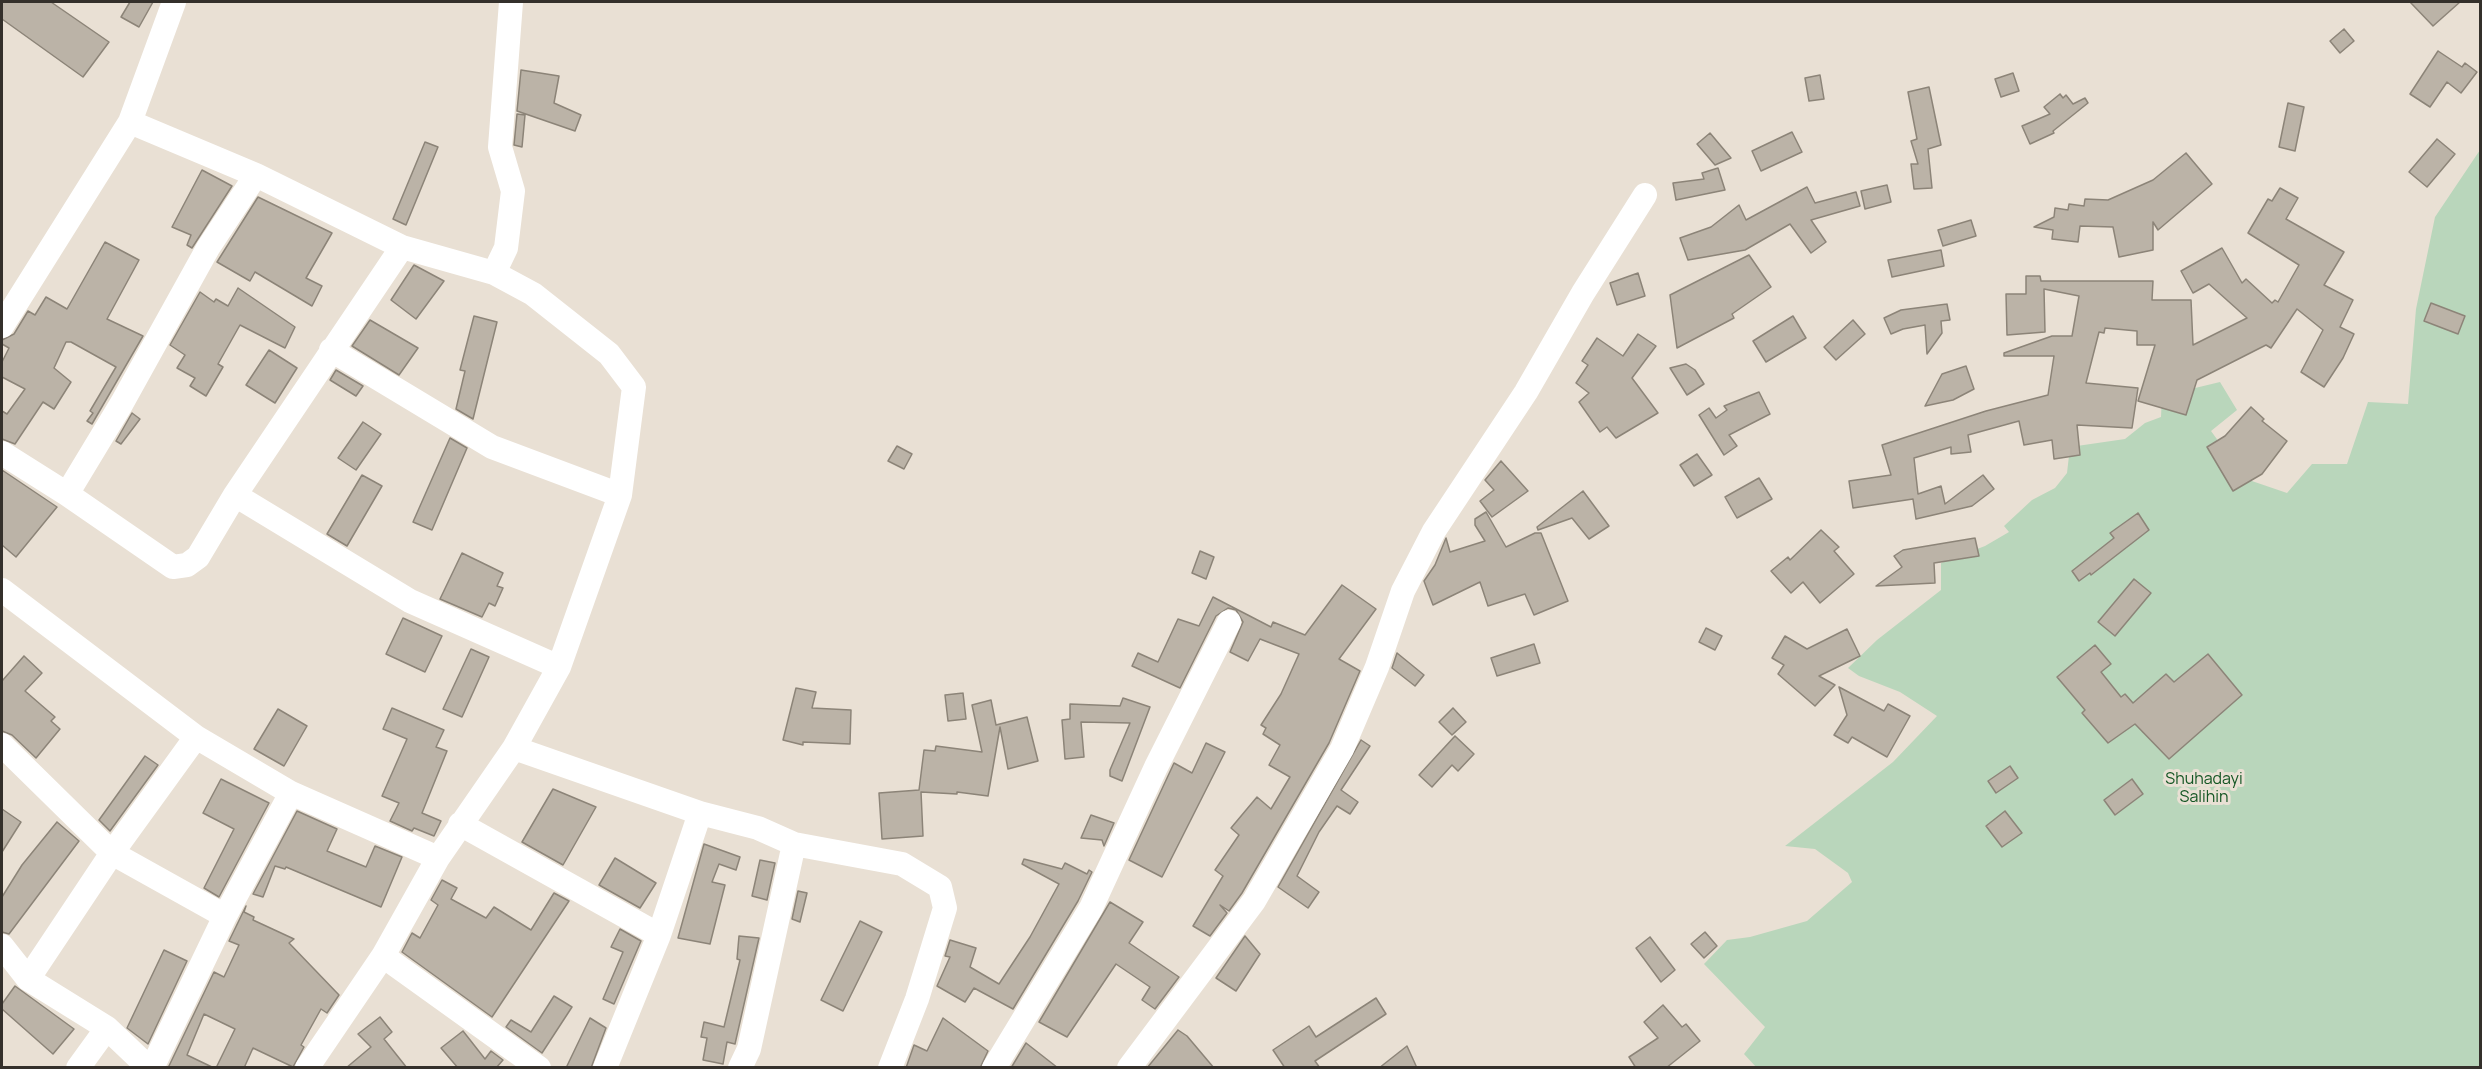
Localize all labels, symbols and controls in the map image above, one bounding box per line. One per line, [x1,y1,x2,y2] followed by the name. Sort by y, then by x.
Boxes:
[2165,770,2243,808] park label: Shuhadayi Salihin

